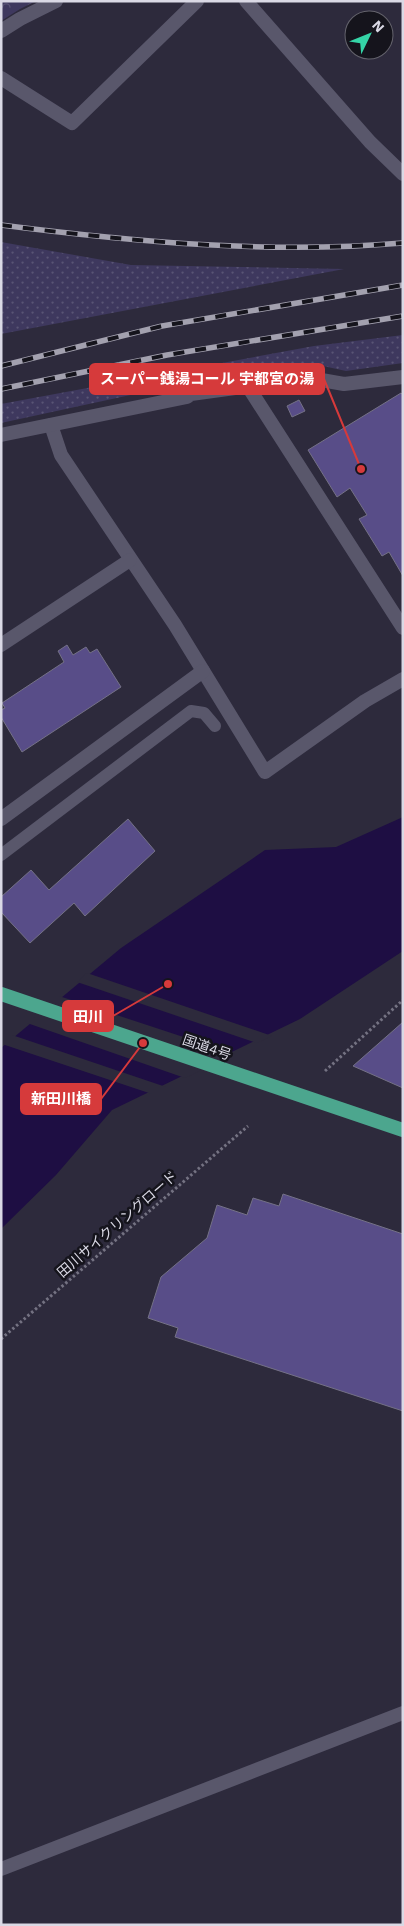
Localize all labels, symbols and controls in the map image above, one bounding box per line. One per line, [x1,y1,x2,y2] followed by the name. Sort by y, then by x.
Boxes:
[344,10,394,60] north arrow
[369,17,388,35] text: N
[90,364,324,394] callout: スーパー銭湯コール 宇都宮の湯
[100,370,314,388] text: スーパー銭湯コール 宇都宮の湯
[63,1001,113,1031] callout: 田川
[73,1008,103,1026] text: 田川
[180,1031,234,1063] street label: 国道4号
[21,1084,101,1114] callout: 新田川橋
[31,1090,92,1108] text: 新田川橋
[54,1168,180,1280] street label: 田川サイクリングロード

